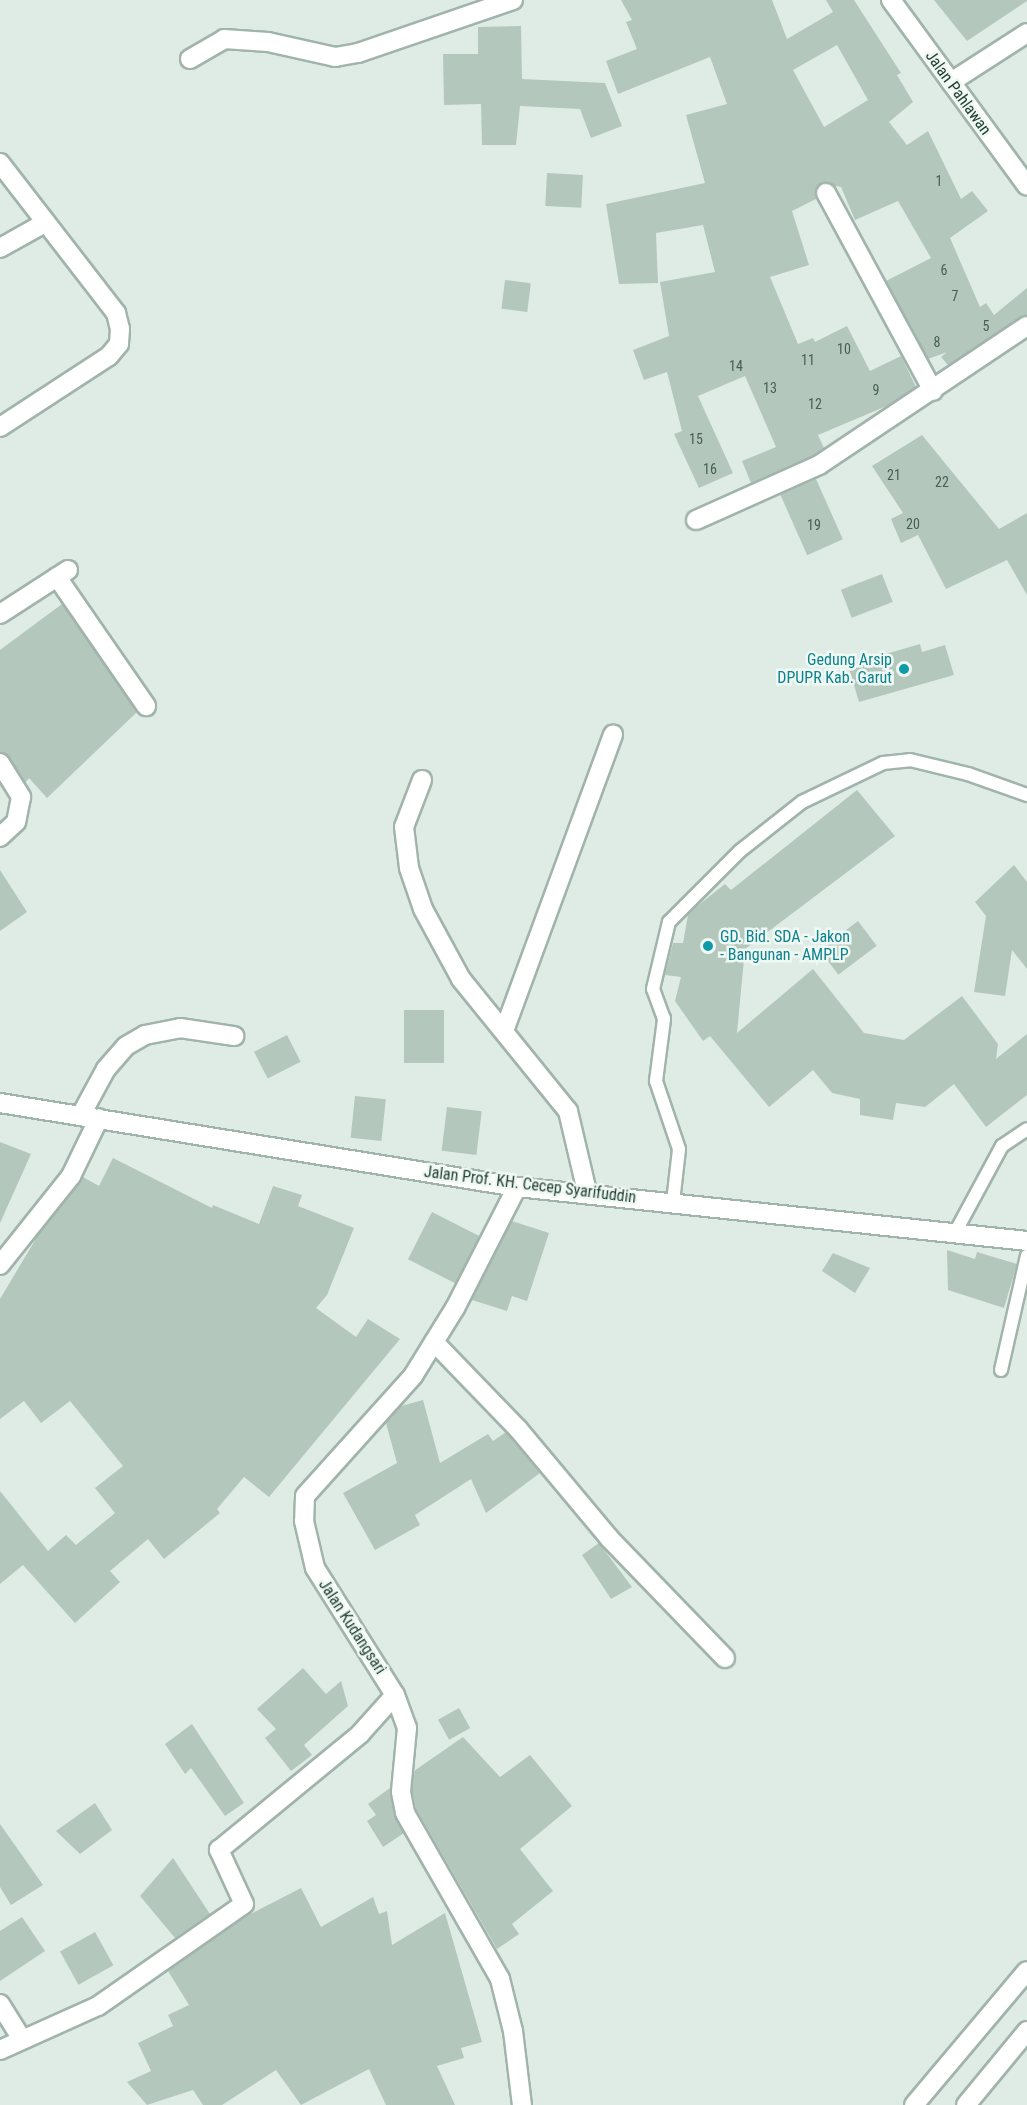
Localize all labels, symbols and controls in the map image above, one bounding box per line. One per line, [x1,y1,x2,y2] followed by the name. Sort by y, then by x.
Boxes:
[921,47,995,139] street label: Jalan Pahlawan
[936,173,942,189] house number: 1
[941,262,947,278] house number: 6
[952,288,958,304] house number: 7
[983,318,989,334] house number: 5
[934,334,940,350] house number: 8
[837,341,851,357] house number: 10
[801,352,815,368] house number: 11
[729,358,743,374] house number: 14
[763,380,777,396] house number: 13
[873,382,879,398] house number: 9
[808,396,822,412] house number: 12
[689,431,703,447] house number: 15
[703,461,717,477] house number: 16
[887,467,901,483] house number: 21
[935,474,949,490] house number: 22
[906,516,920,532] house number: 20
[807,517,821,533] house number: 19
[777,650,892,688] place label: Gedung Arsip DPUPR Kab. Garut
[897,662,911,676] marker: Gedung Arsip DPUPR Kab. Garut
[720,927,850,965] place label: GD. Bid. SDA - Jakon - Bangunan - AMPLP
[701,939,715,953] marker: GD. Bid. SDA - Jakon - Bangunan - AMPLP
[423,1162,637,1208] street label: Jalan Prof. KH. Cecep Syarifuddin
[314,1576,390,1678] street label: Jalan Kudangsari

